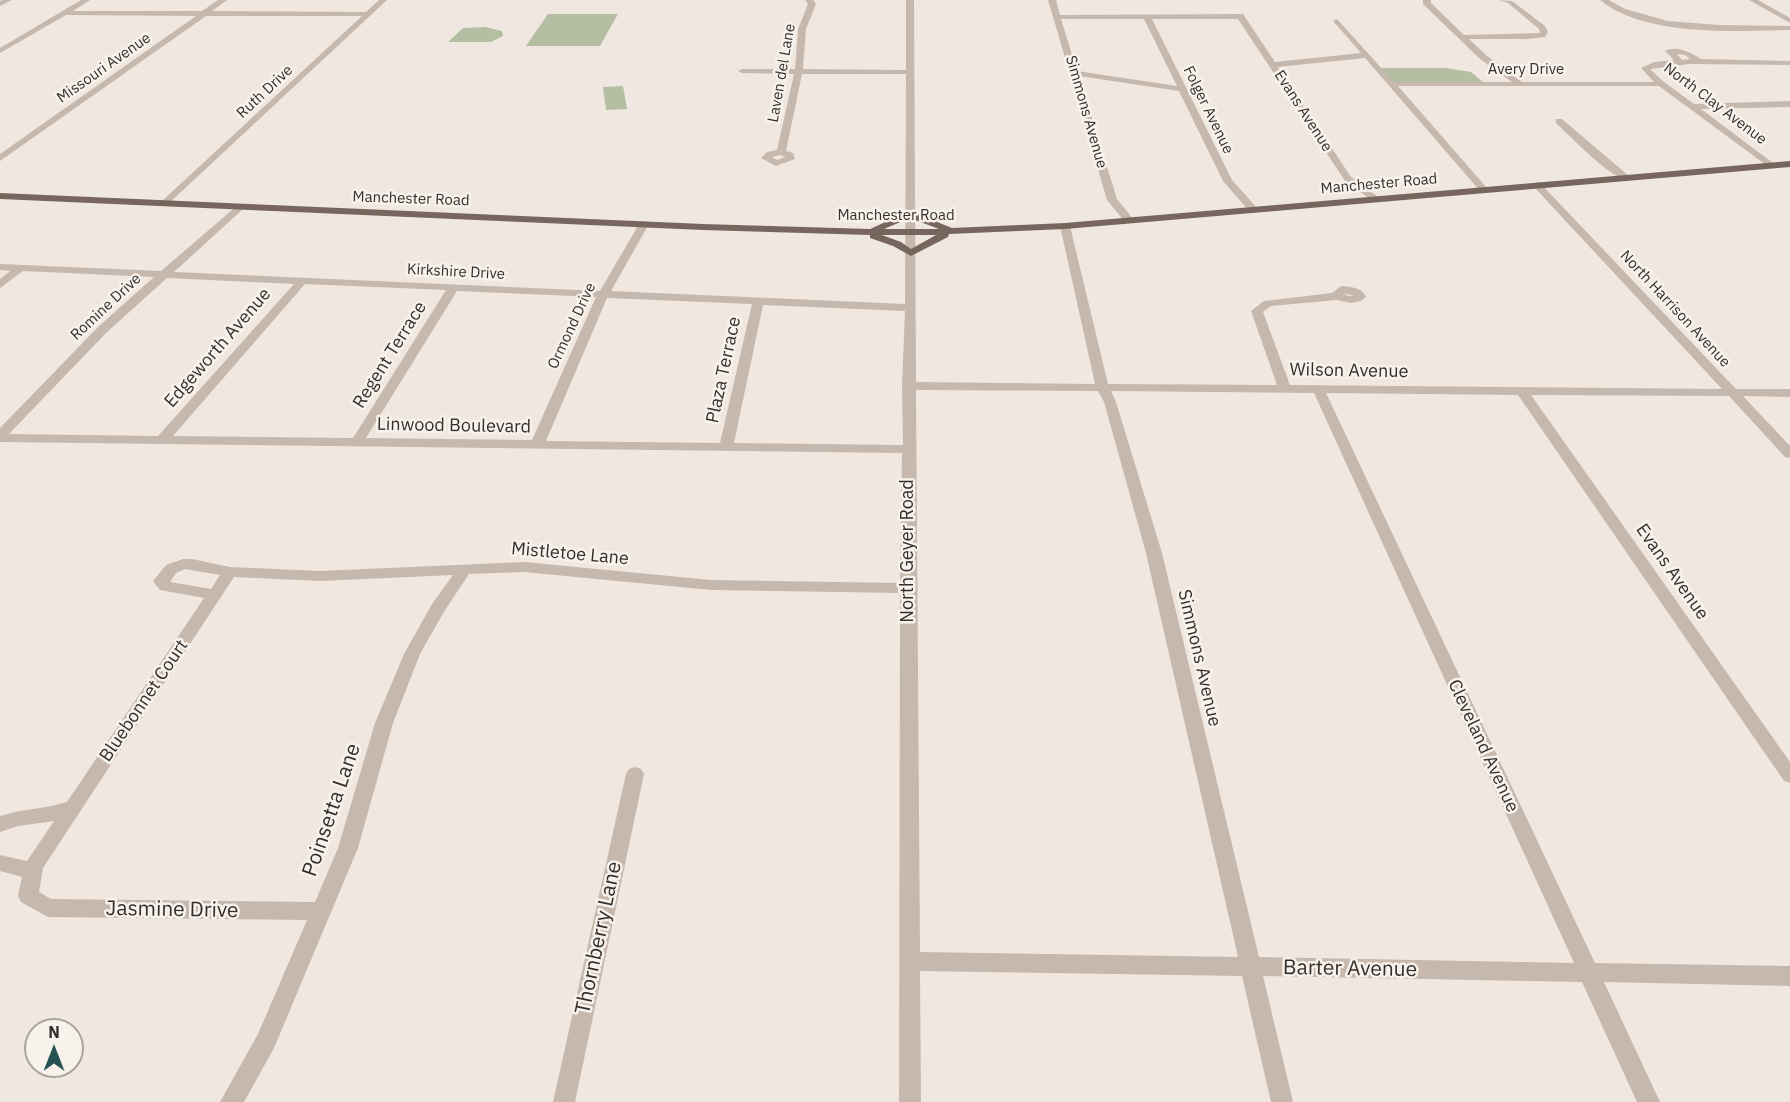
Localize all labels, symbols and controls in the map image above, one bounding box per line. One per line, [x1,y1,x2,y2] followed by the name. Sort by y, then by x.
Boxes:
[764,22,800,124] street label: Laven del Lane
[54,29,154,107] street label: Missouri Avenue
[1061,54,1111,170] street label: Simmons Avenue
[1660,59,1770,149] street label: North Clay Avenue
[233,61,297,123] street label: Ruth Drive
[1488,61,1564,79] street label: Avery Drive
[1179,63,1237,157] street label: Folger Avenue
[1270,67,1336,155] street label: Evans Avenue
[1320,170,1438,198] street label: Manchester Road
[352,188,470,210] street label: Manchester Road
[837,207,955,225] street label: Manchester Road
[1616,247,1734,371] street label: North Harrison Avenue
[407,260,505,284] street label: Kirkshire Drive
[67,270,145,344] street label: Romine Drive
[544,280,600,372] street label: Ormond Drive
[160,284,276,412] street label: Edgeworth Avenue
[349,298,431,412] street label: Regent Terrace
[702,315,746,425] street label: Plaza Terrace
[1289,359,1409,383] street label: Wilson Avenue
[377,414,531,438] street label: Linwood Boulevard
[897,479,919,623] street label: North Geyer Road
[1631,520,1713,624] street label: Evans Avenue
[510,538,630,570] street label: Mistletoe Lane
[1173,587,1225,729] street label: Simmons Avenue
[95,636,193,766] street label: Bluebonnet Court
[1443,676,1523,816] street label: Cleveland Avenue
[297,740,367,880] street label: Poinsetta Lane
[571,859,627,1017] street label: Thornberry Lane
[105,896,239,924] street label: Jasmine Drive
[1283,955,1417,983] street label: Barter Avenue
[24,1018,84,1078] north arrow
[48,1022,60,1042] text: N

